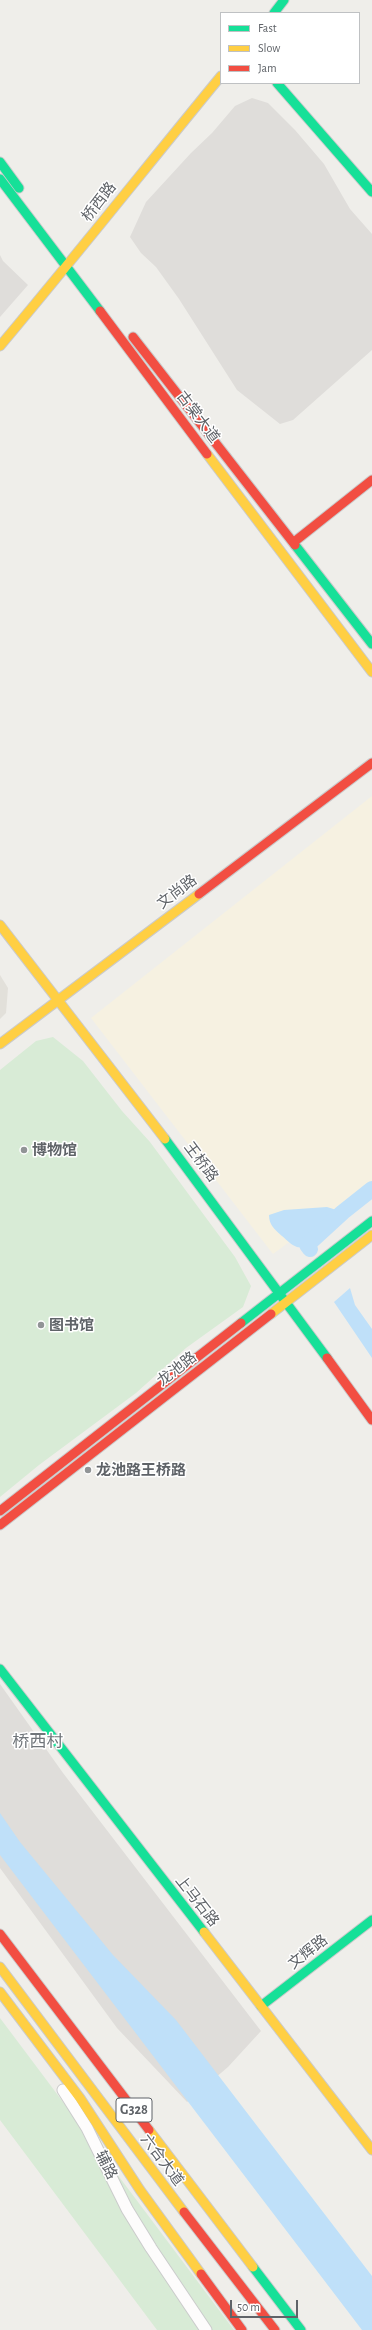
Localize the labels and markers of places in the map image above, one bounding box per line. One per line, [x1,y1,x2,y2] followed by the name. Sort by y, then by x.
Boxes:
[32,1141,77,1159] place label: 博物馆
[19,1145,29,1155] marker: 博物馆
[49,1316,94,1334] place label: 图书馆
[36,1320,46,1330] marker: 图书馆
[96,1461,186,1479] place label: 龙池路王桥路
[83,1465,93,1475] marker: 龙池路王桥路

